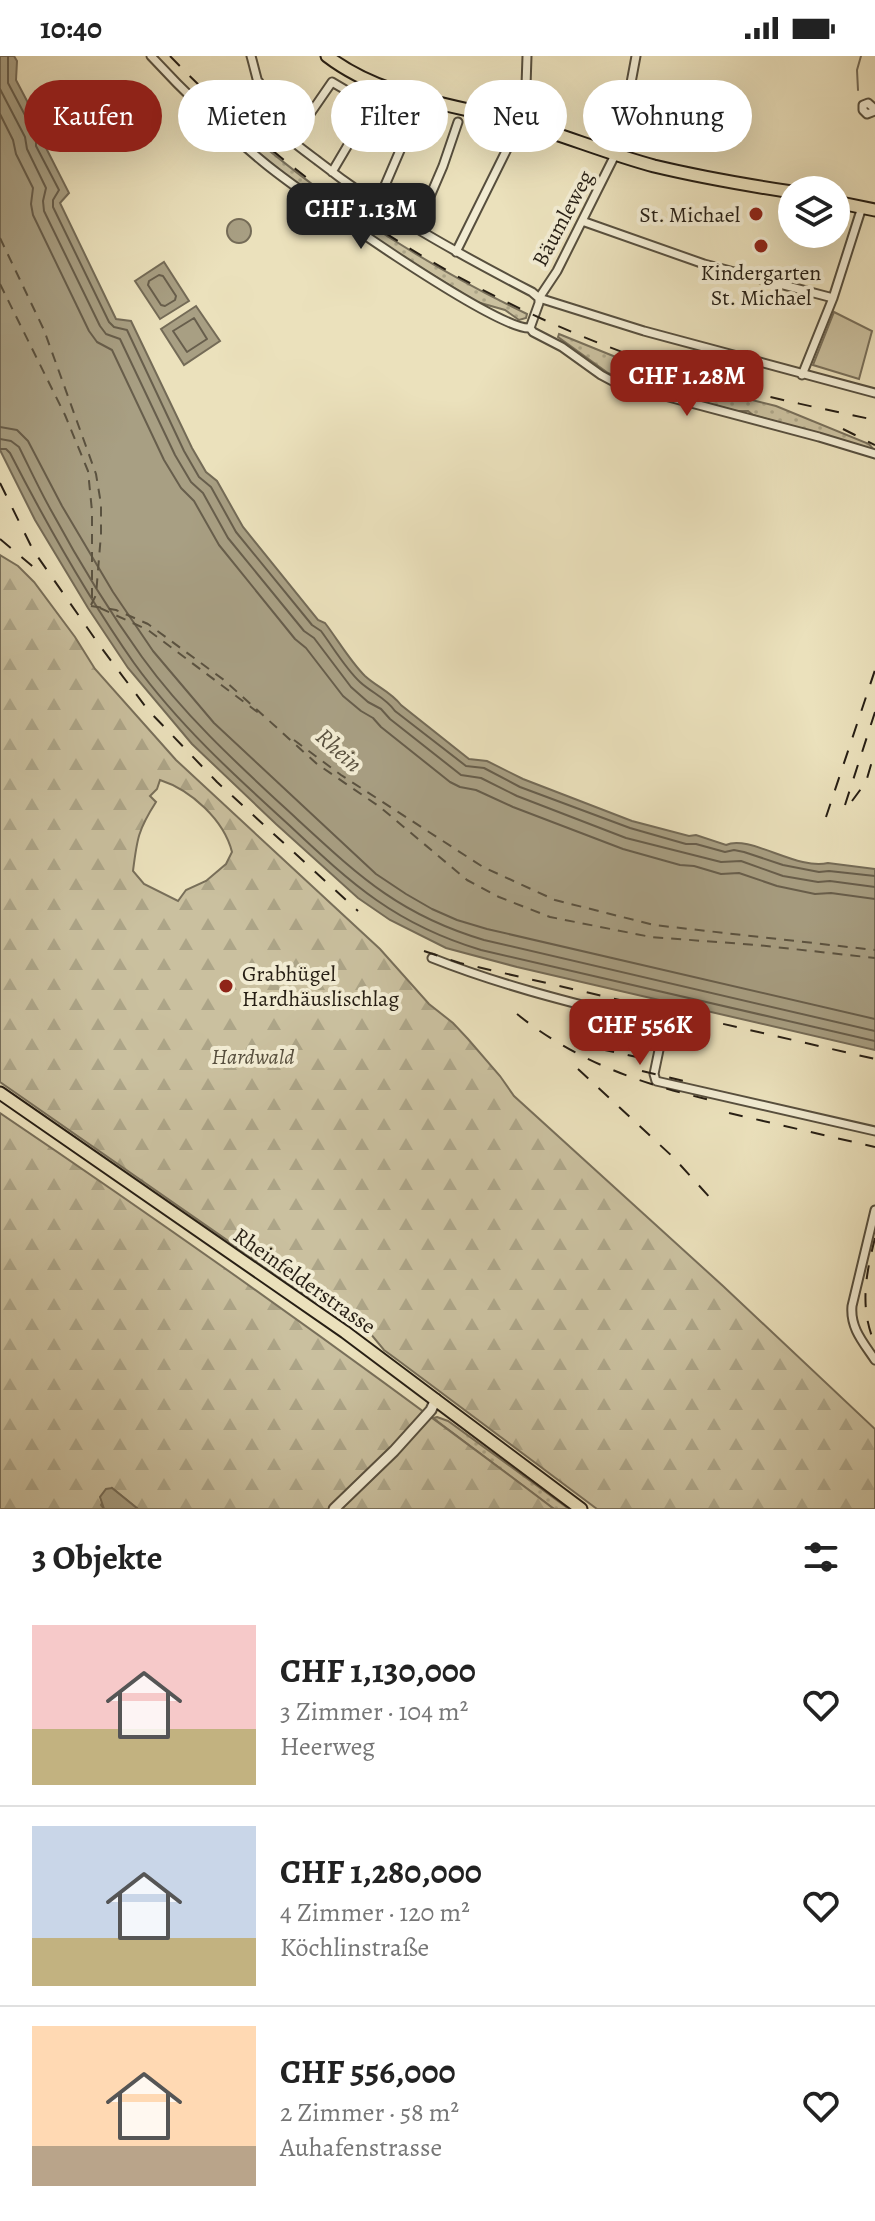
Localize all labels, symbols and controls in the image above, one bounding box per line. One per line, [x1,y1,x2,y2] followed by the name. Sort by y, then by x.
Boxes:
[40,8,102,48] text: 10:40
[24,80,162,152] chip: Kaufen
[178,80,315,152] chip: Mieten
[331,80,448,152] chip: Filter
[464,80,567,152] chip: Neu
[583,80,752,152] chip: Wohnung
[525,165,601,272] street label: Bäumleweg
[778,176,850,248] map controls
[778,176,850,248] button: layers
[269,183,453,251] pin: CHF 1.13M
[305,191,417,226] text: CHF 1.13M
[639,200,740,230] place label: St. Michael
[747,205,765,223] marker: St. Michael
[752,237,770,255] marker: Kindergarten St. Michael
[701,258,821,313] place label: Kindergarten St. Michael
[595,350,779,418] pin: CHF 1.28M
[628,358,746,393] text: CHF 1.28M
[309,721,369,779] water label: Rhein
[242,959,399,1014] place label: Grabhügel Hardhäuslischlag
[217,977,235,995] marker: Grabhügel Hardhäuslischlag
[557,999,723,1067] pin: CHF 556K
[587,1007,693,1042] text: CHF 556K
[212,1042,294,1072] park label: Hardwald
[227,1221,382,1341] street label: Rheinfelderstrasse
[32,1534,162,1581] text: 3 Objekte
[799,1535,843,1579] icon: filters
[280,1647,476,1694] text: CHF 1,130,000
[96,1657,192,1753] icon: home
[799,1683,843,1727] icon: heart
[280,1694,468,1729] text: 3 Zimmer · 104 m²
[280,1729,375,1764] text: Heerweg
[280,1848,482,1895] text: CHF 1,280,000
[96,1858,192,1954] icon: home
[799,1884,843,1928] icon: heart
[280,1895,470,1930] text: 4 Zimmer · 120 m²
[280,1930,429,1965] text: Köchlinstraße
[280,2048,456,2095] text: CHF 556,000
[96,2058,192,2154] icon: home
[799,2084,843,2128] icon: heart
[280,2095,459,2130] text: 2 Zimmer · 58 m²
[280,2130,442,2165] text: Auhafenstrasse

